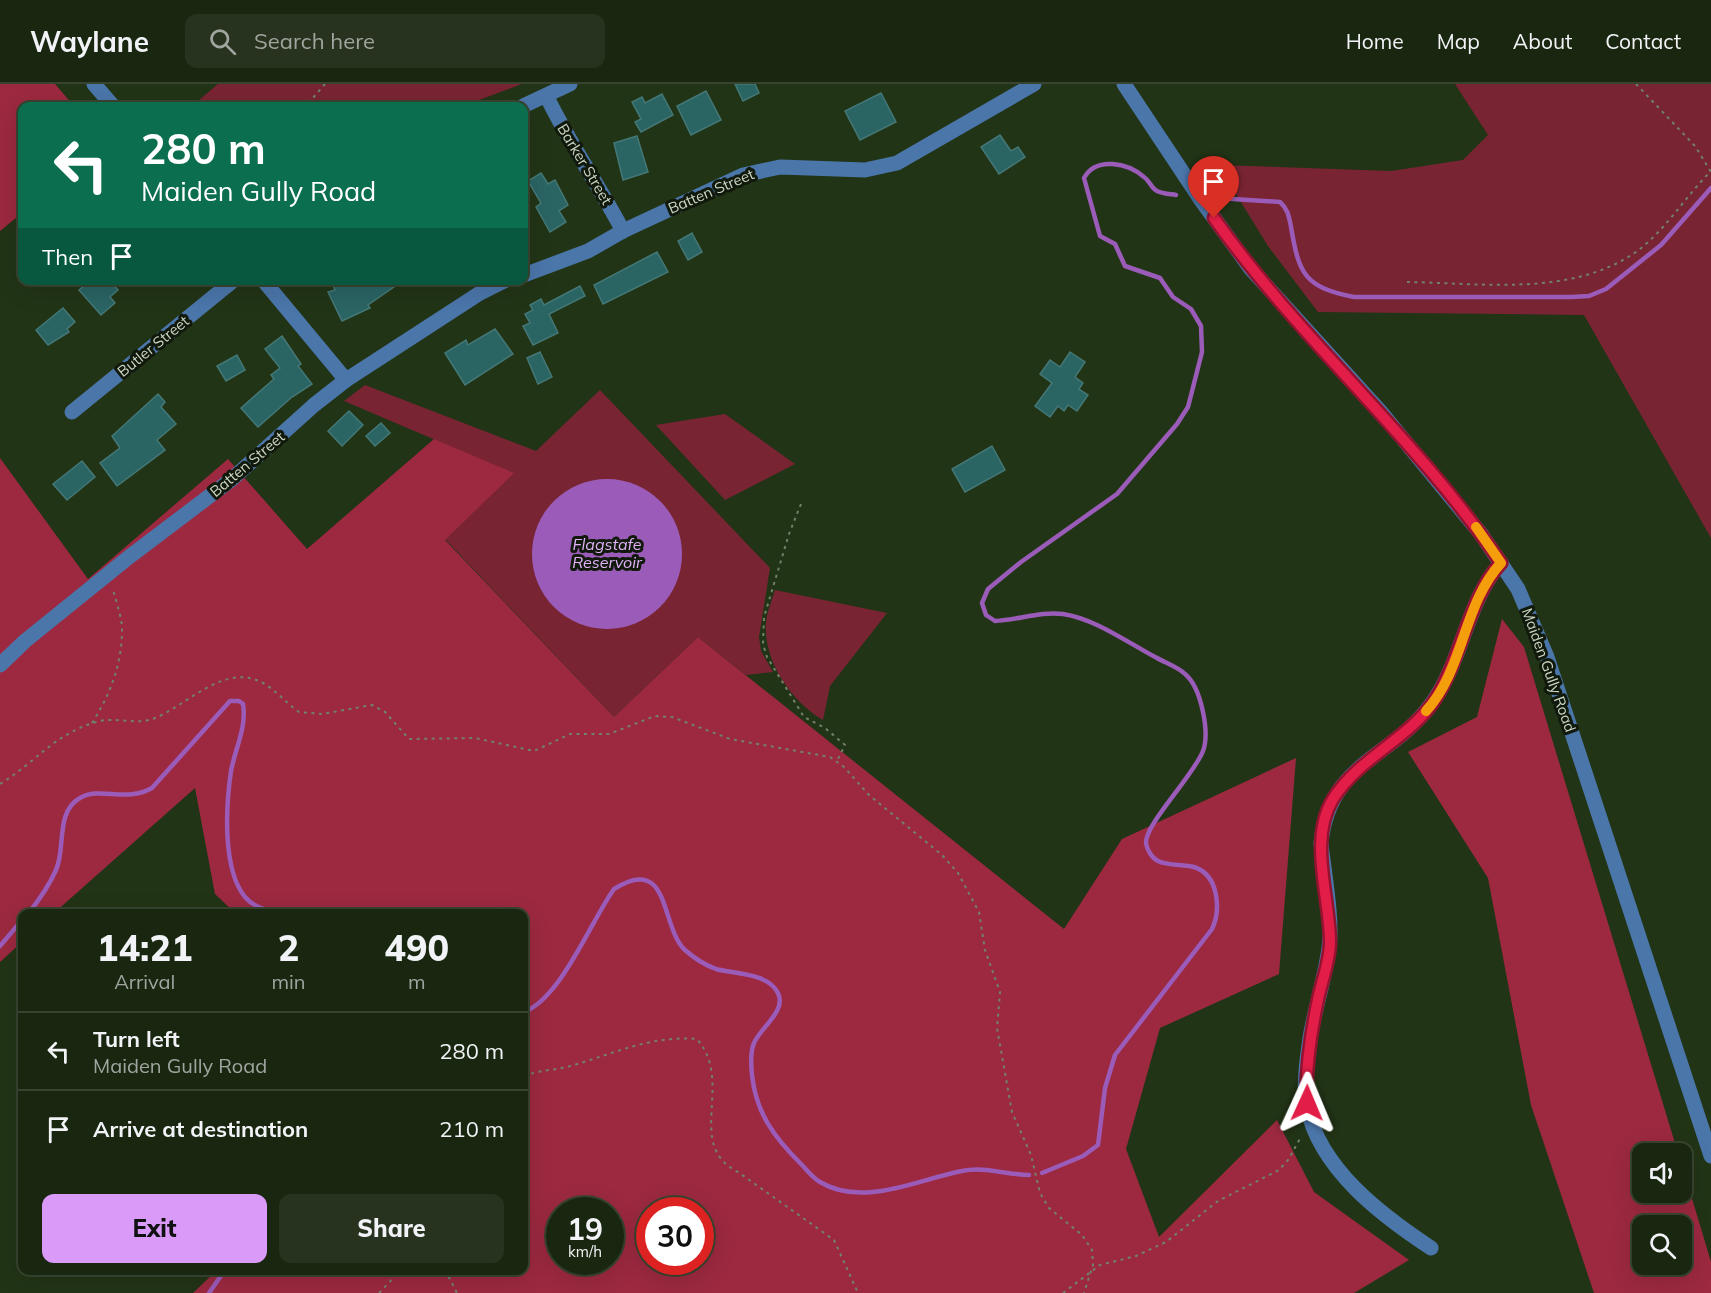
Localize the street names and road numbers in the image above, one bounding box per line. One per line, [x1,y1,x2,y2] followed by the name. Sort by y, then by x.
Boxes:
[553,120,617,208] street label: Barker Street
[665,164,757,218] street label: Batten Street
[113,311,193,381] street label: Butler Street
[206,427,288,501] street label: Batten Street
[1518,605,1580,735] street label: Maiden Gully Road

